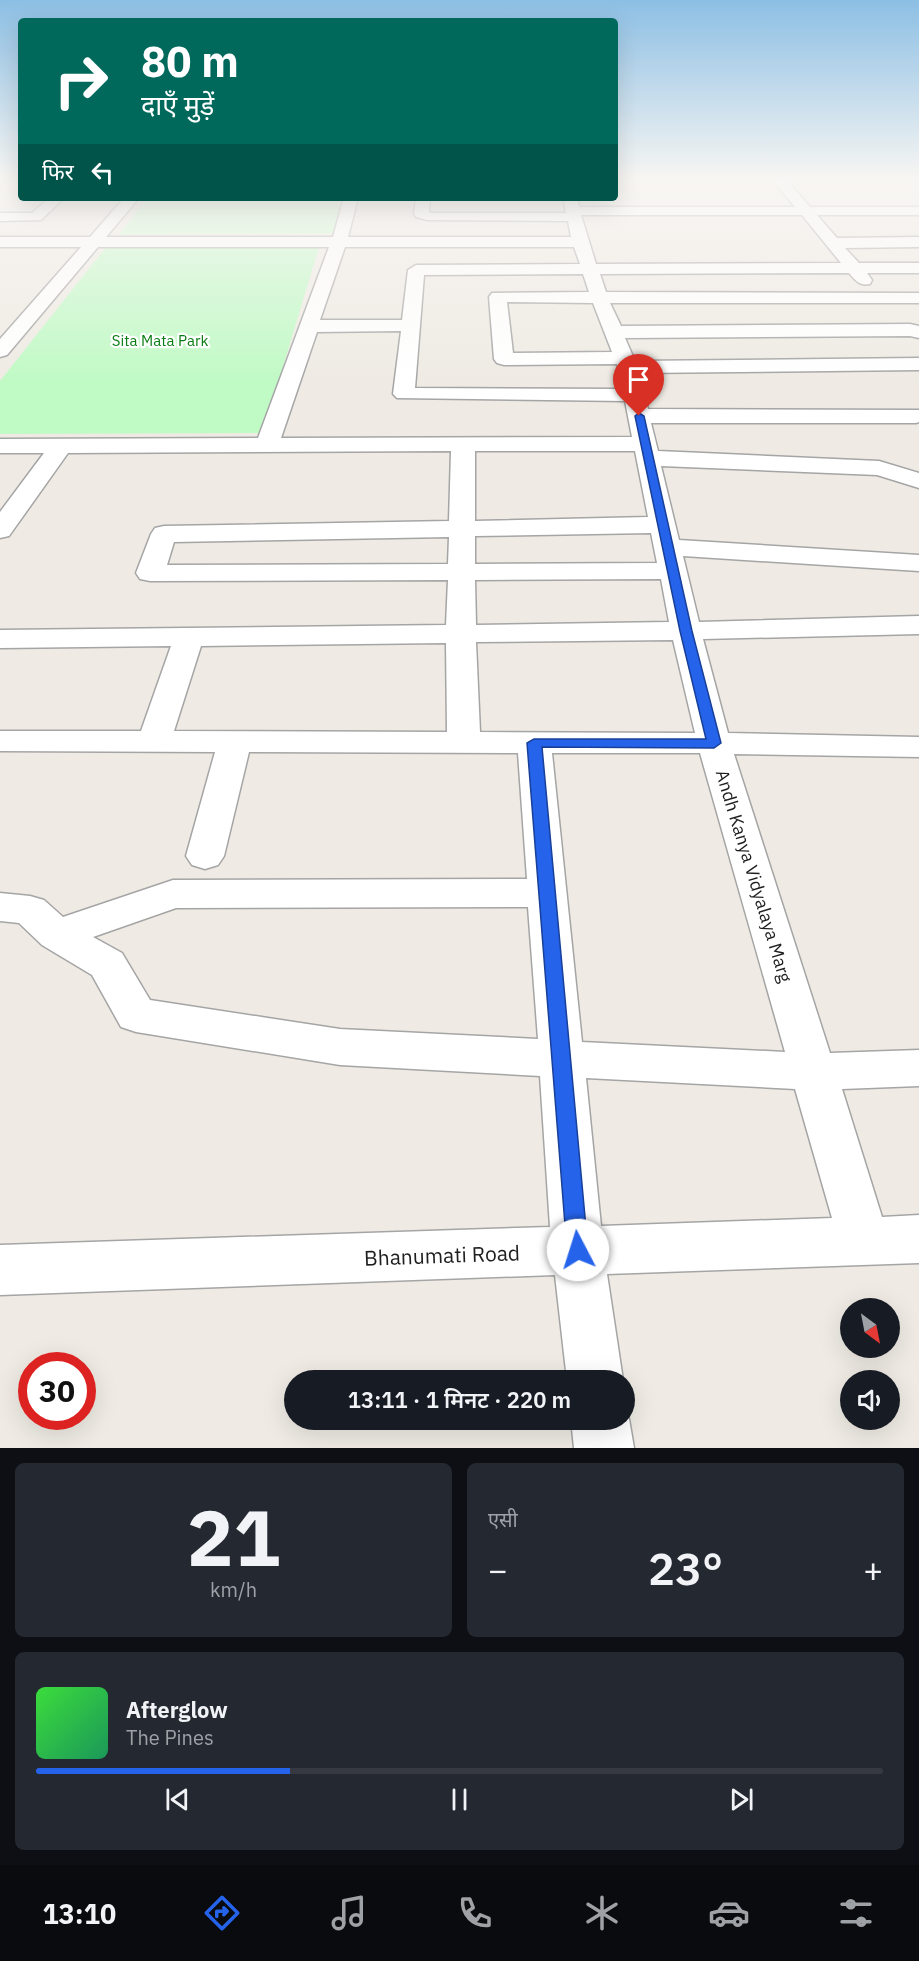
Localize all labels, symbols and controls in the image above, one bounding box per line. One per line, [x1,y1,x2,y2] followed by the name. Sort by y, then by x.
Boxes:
[141,34,239,89] text: 80 m
[42,42,120,120] icon: right
[141,87,214,122] text: दाएँ मुड़ें
[86,156,119,189] icon: left
[42,157,74,186] text: फिर
[112,331,208,350] park label: Sita Mata Park
[613,354,664,416] pin
[622,363,655,396] icon: arrive
[711,767,797,986] street label: Andh Kanya Vidyalaya Marg
[546,1218,610,1282] position arrow
[363,1238,521,1272] street label: Bhanumati Road
[840,1298,900,1358] north arrow
[840,1298,900,1430] map controls
[18,1352,96,1430] speed limit sign: 30
[840,1370,900,1430] button: sound
[348,1385,571,1414] text: 13:11 · 1 मिनट · 220 m
[187,1486,280,1587] text: 21
[488,1506,518,1533] text: एसी
[648,1539,723,1597] text: 23°
[488,1548,508,1591] text: −
[863,1548,883,1591] text: +
[210,1576,257,1603] text: km/h
[126,1695,228,1724] text: Afterglow
[126,1724,214,1751] text: The Pines
[161,1783,194,1816] icon: previous
[443,1783,476,1816] icon: pause
[725,1783,758,1816] icon: next
[201,1892,243,1934] icon: directions
[328,1892,370,1934] icon: music
[454,1892,496,1934] icon: phone
[581,1892,623,1934] icon: climate
[708,1892,750,1934] icon: car
[835,1892,877,1934] icon: filters
[42,1896,116,1931] text: 13:10

